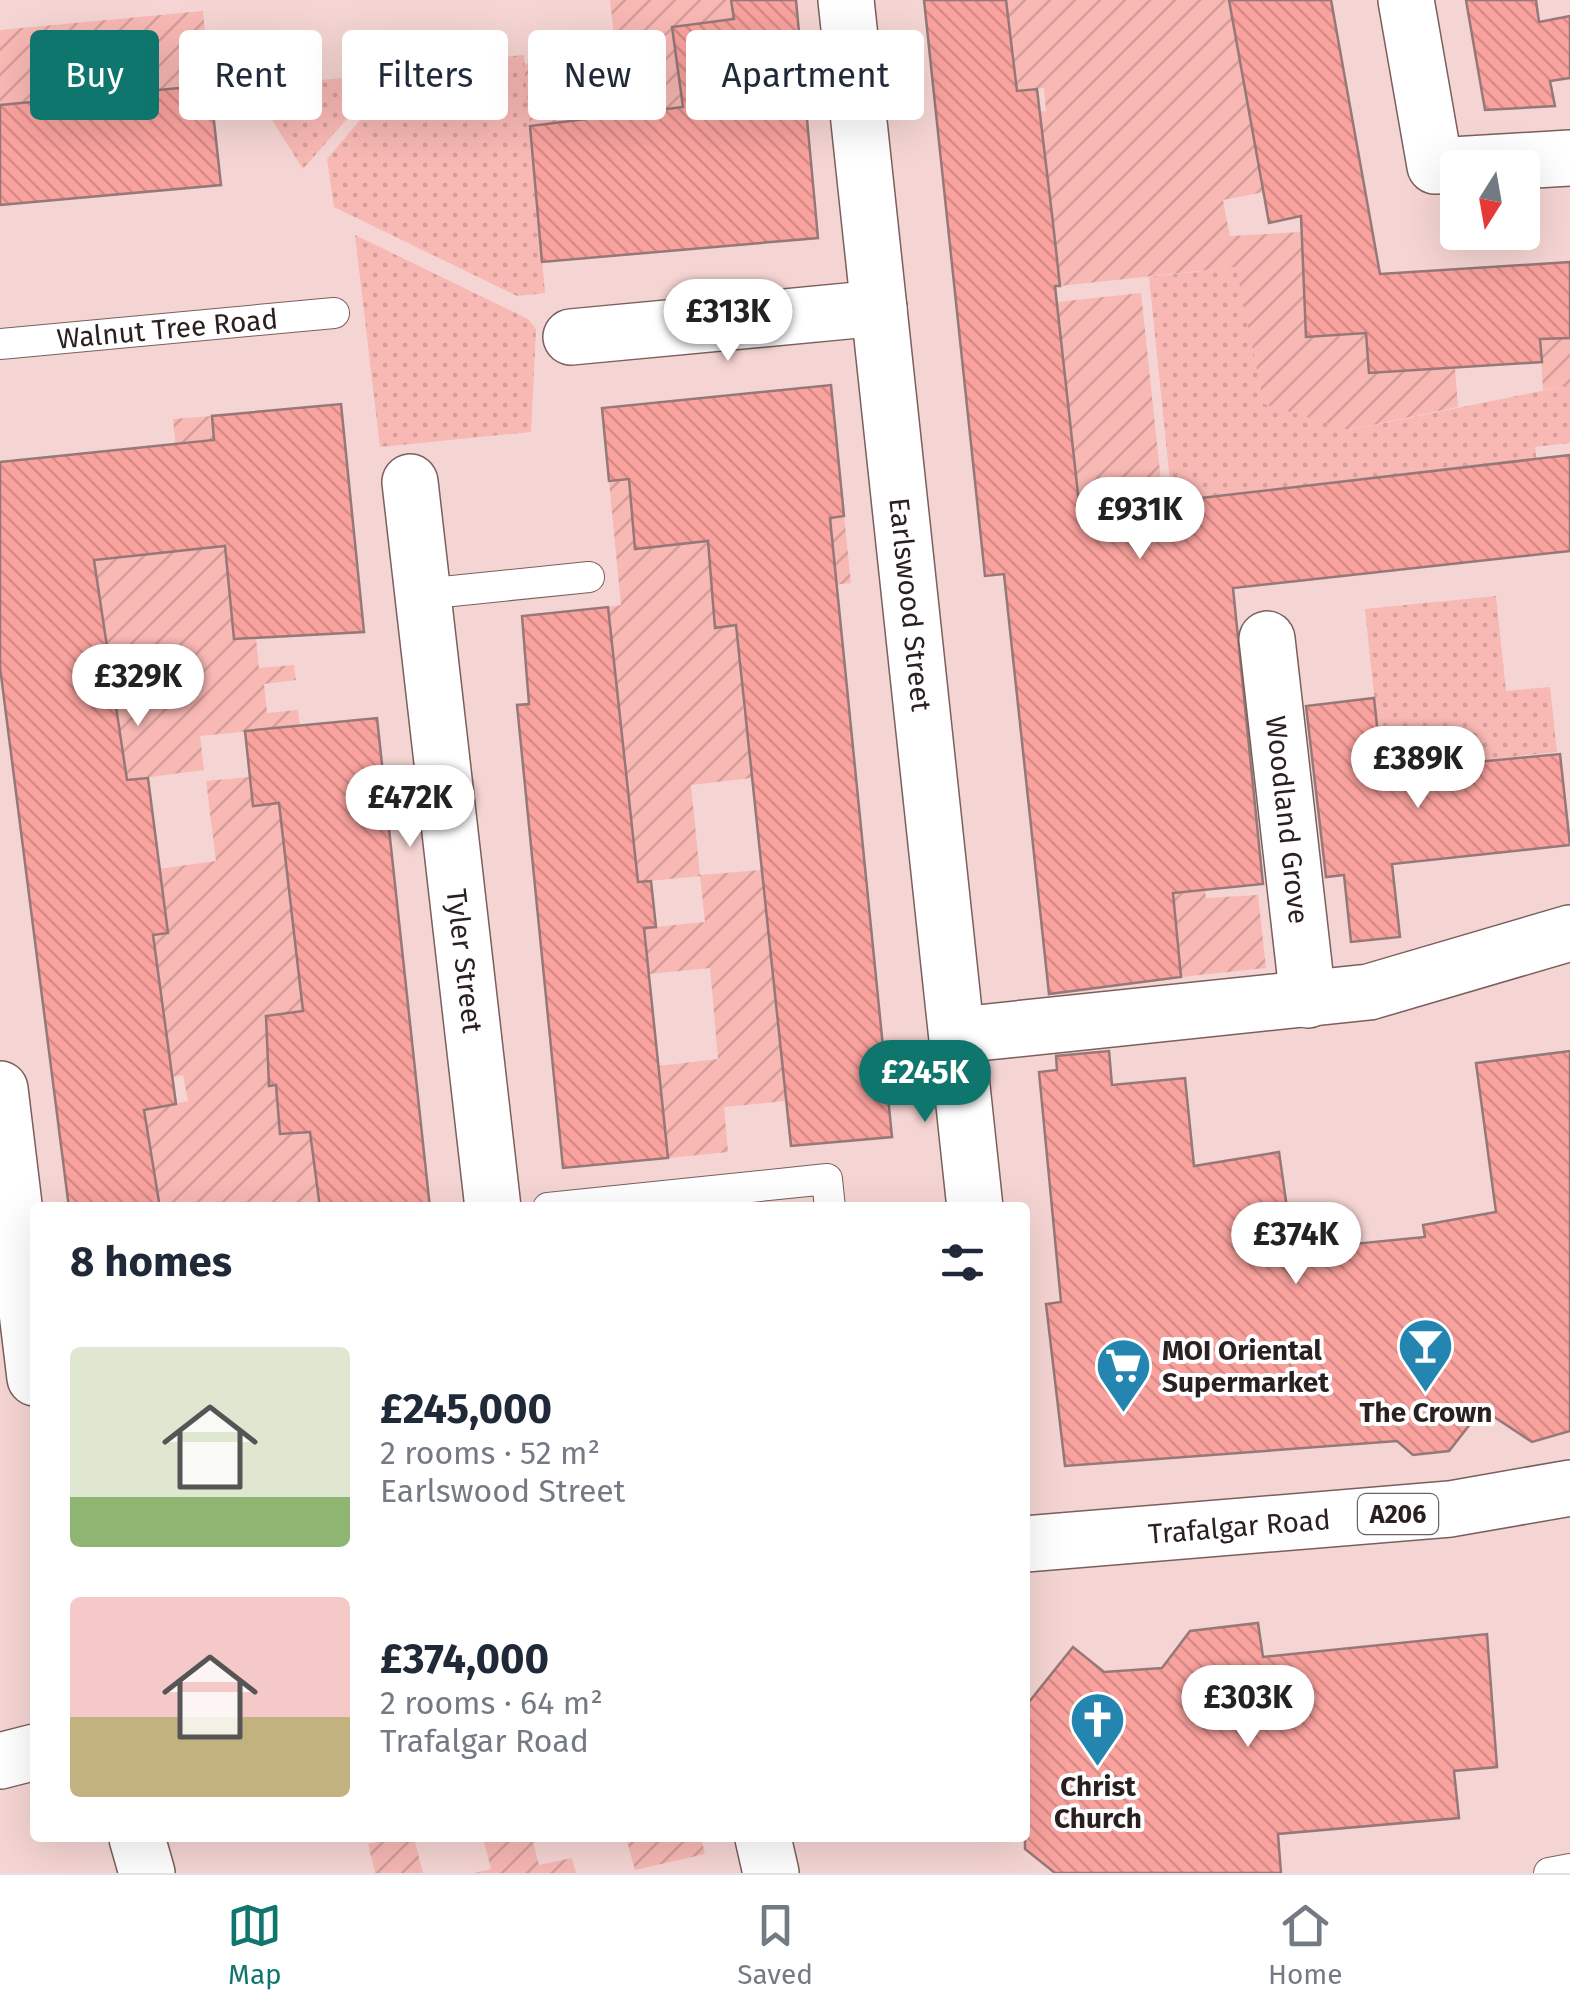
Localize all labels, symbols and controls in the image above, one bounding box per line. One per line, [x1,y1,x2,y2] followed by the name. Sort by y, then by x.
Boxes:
[30,30,159,120] chip: Buy
[179,30,322,120] chip: Rent
[342,30,508,120] chip: Filters
[528,30,666,120] chip: New
[686,30,924,120] chip: Apartment
[1440,150,1540,250] north arrow
[1440,150,1540,250] map controls
[658,279,798,364] pin: £313K
[686,292,770,330] text: £313K
[55,302,279,356] street label: Walnut Tree Road
[1070,477,1210,562] pin: £931K
[1098,490,1182,528] text: £931K
[882,496,938,714] street label: Earlswood Street
[68,644,208,729] pin: £329K
[94,657,182,695] text: £329K
[1259,714,1315,926] street label: Woodland Grove
[1348,726,1488,811] pin: £389K
[1373,739,1463,777] text: £389K
[340,765,480,850] pin: £472K
[368,778,452,816] text: £472K
[440,887,489,1036] street label: Tyler Street
[855,1040,995,1125] pin: £245K
[881,1053,969,1091] text: £245K
[1226,1202,1366,1287] pin: £374K
[1253,1215,1339,1253] text: £374K
[935,1235,990,1290] icon: filters
[70,1237,232,1287] text: 8 homes
[1396,1316,1456,1395] bar icon: The Crown
[1162,1334,1330,1399] place label: MOI Oriental Supermarket
[1093,1336,1153,1415] supermarket icon: MOI Oriental Supermarket
[380,1384,552,1434] text: £245,000
[150,1387,270,1507] icon: home
[1359,1396,1493,1429] place label: The Crown
[380,1434,600,1472] text: 2 rooms · 52 m²
[380,1472,625,1510] text: Earlswood Street
[1358,1494,1438,1534] road number: A206
[1147,1503,1332,1551] street label: Trafalgar Road
[380,1634,549,1684] text: £374,000
[150,1637,270,1757] icon: home
[1178,1665,1318,1750] pin: £303K
[1203,1678,1293,1716] text: £303K
[380,1684,603,1722] text: 2 rooms · 64 m²
[1068,1690,1128,1769] church icon: Christ Church
[380,1722,589,1760] text: Trafalgar Road
[1054,1770,1142,1835] place label: Christ Church
[227,1898,282,1991] tab: Map
[737,1898,813,1991] tab: Saved
[1268,1898,1343,1991] tab: Home

